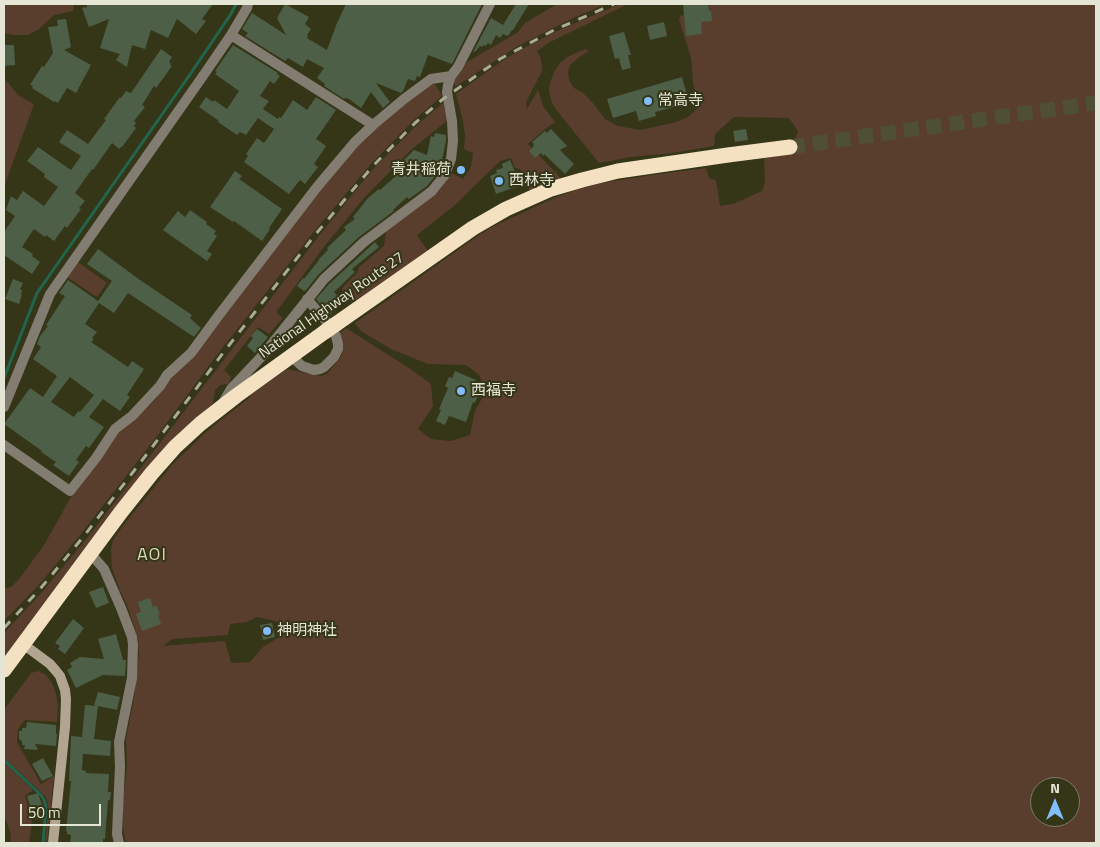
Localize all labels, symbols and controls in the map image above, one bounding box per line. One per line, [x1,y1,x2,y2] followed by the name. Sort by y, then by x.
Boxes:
[658,92,703,110] place label: 常高寺
[642,95,654,107] marker: 常高寺
[391,161,451,179] place label: 青井稲荷
[455,164,467,176] marker: 青井稲荷
[509,172,554,190] place label: 西林寺
[493,175,505,187] marker: 西林寺
[256,249,408,363] street label: National Highway Route 27
[471,382,516,400] place label: 西福寺
[455,385,467,397] marker: 西福寺
[137,545,167,567] district label: AOI
[277,622,337,640] place label: 神明神社
[261,625,273,637] marker: 神明神社
[1030,777,1080,827] north arrow
[1050,777,1060,798] text: N
[22,794,104,826] scale bar
[28,801,61,824] text: 50 m

